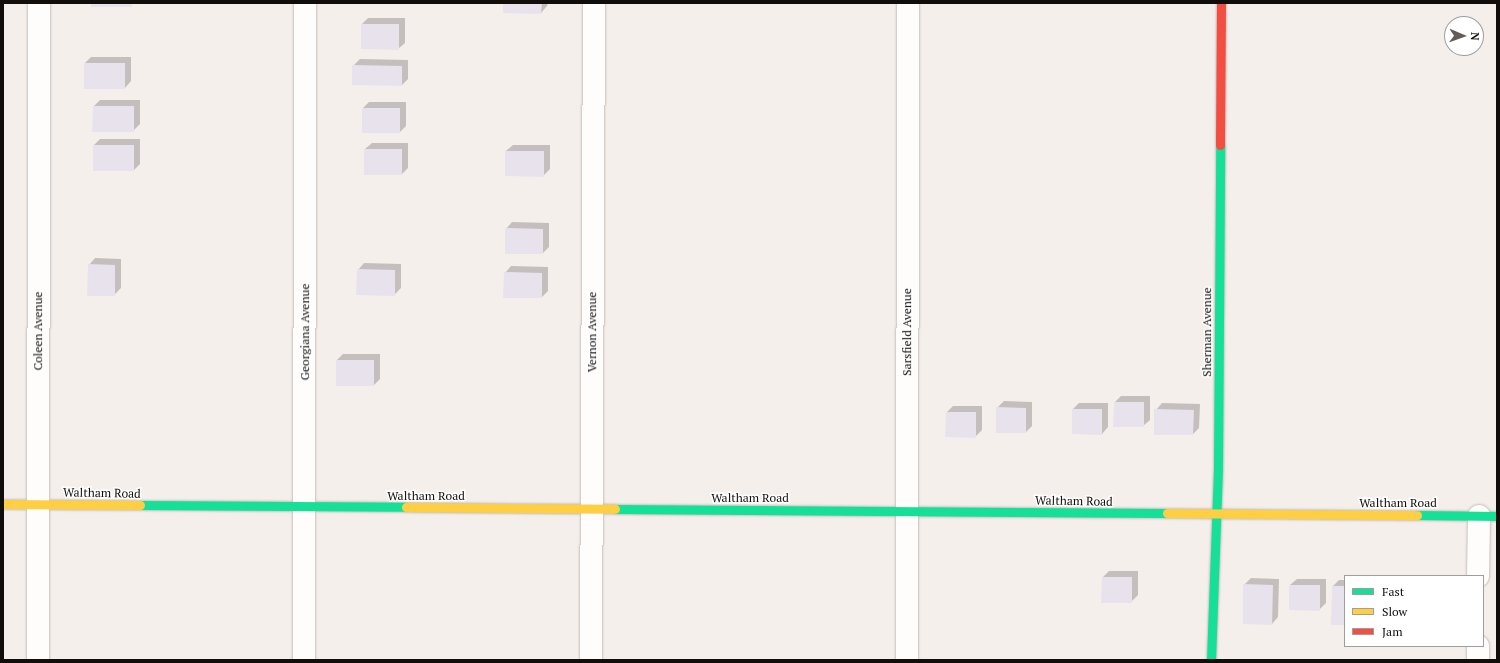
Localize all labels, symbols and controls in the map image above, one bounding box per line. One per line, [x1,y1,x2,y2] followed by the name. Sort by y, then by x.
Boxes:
[1444,16,1484,56] north arrow
[1468,32,1482,41] text: N
[298,284,312,380] street label: Georgiana Avenue
[1200,287,1214,377] street label: Sherman Avenue
[900,288,914,376] street label: Sarsfield Avenue
[31,291,45,371] street label: Coleen Avenue
[585,292,599,372] street label: Vernon Avenue
[63,485,141,501] street label: Waltham Road
[387,489,465,503] street label: Waltham Road
[711,491,789,505] street label: Waltham Road
[1035,493,1113,509] street label: Waltham Road
[1359,496,1437,510] street label: Waltham Road
[1344,575,1484,647] legend
[1382,584,1404,599] text: Fast
[1382,604,1407,619] text: Slow
[1382,624,1403,639] text: Jam

